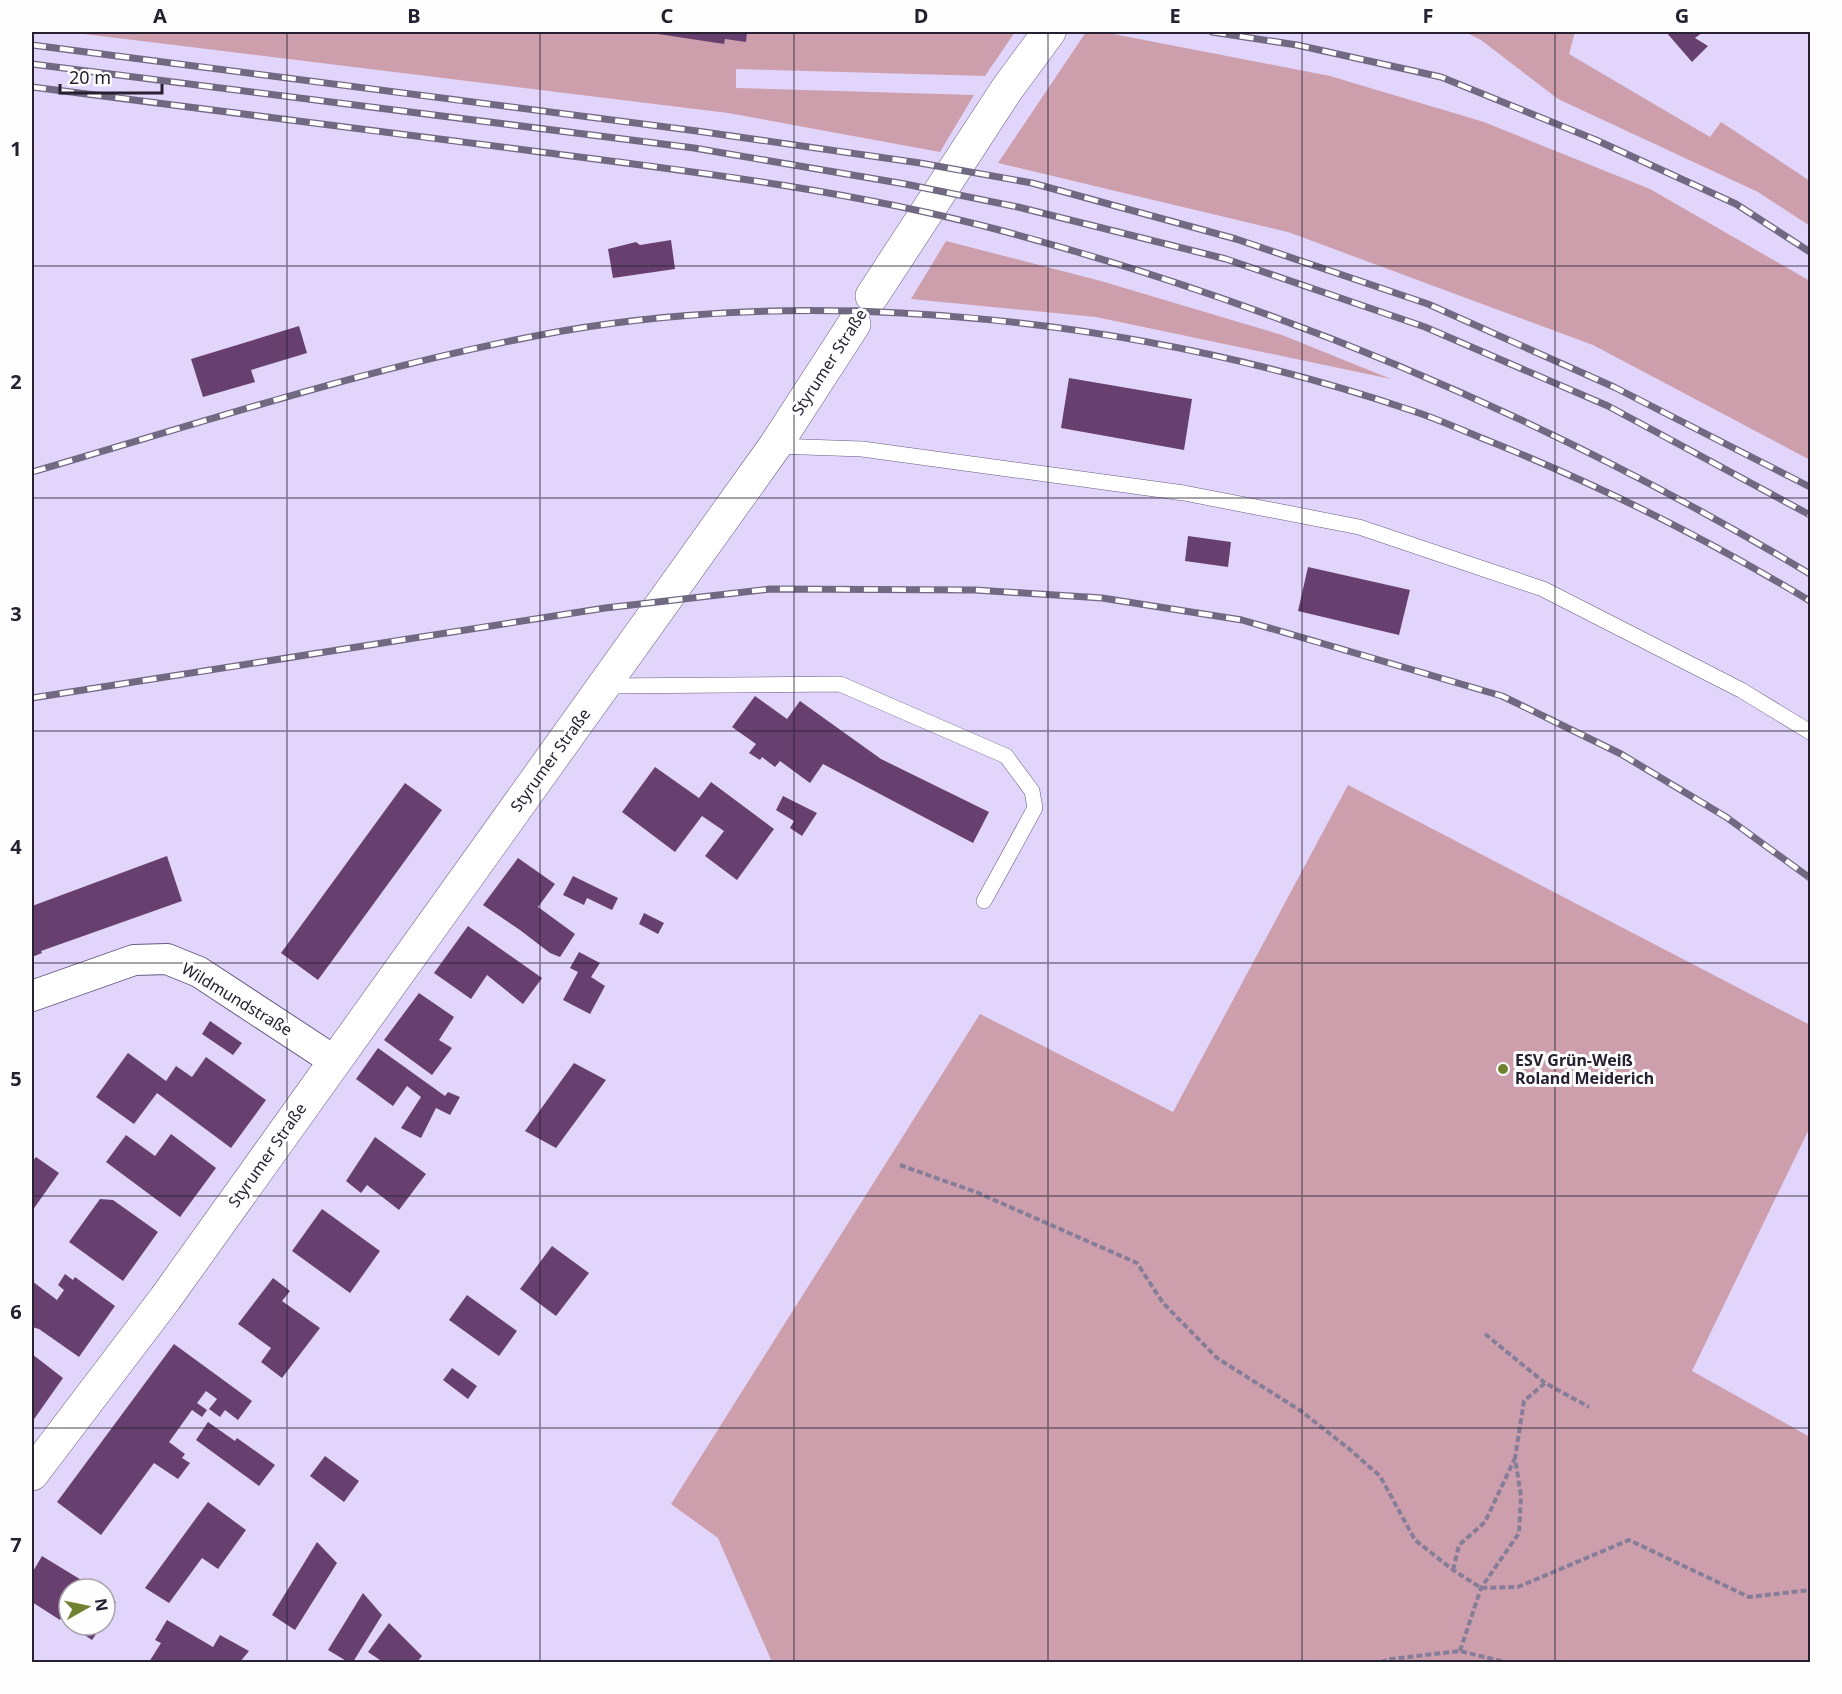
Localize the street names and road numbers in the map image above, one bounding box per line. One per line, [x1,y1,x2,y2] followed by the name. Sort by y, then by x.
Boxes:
[786,304,872,420] street label: Styrumer Straße
[505,704,595,816] street label: Styrumer Straße
[178,957,296,1041] street label: Wildmundstraße
[223,1098,311,1212] street label: Styrumer Straße

